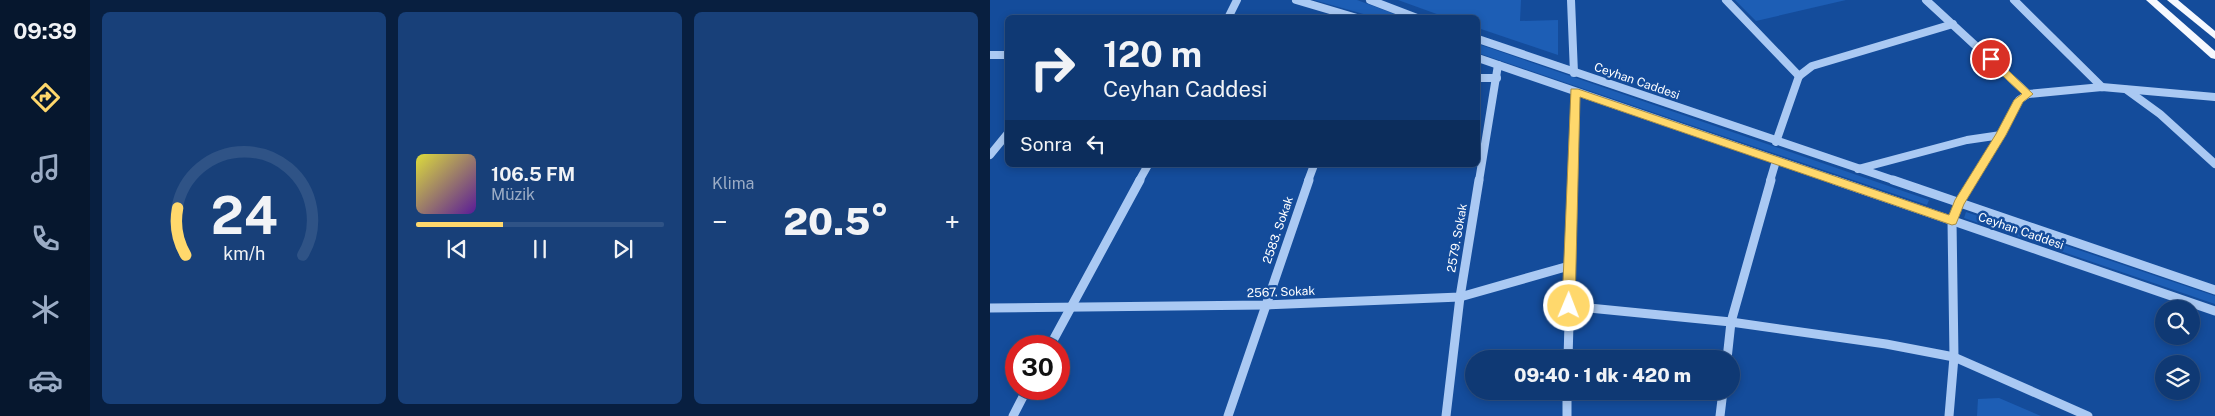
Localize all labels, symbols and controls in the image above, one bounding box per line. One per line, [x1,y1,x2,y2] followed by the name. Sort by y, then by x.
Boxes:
[13,18,77,44] text: 09:39
[1103,34,1202,75] text: 120 m
[1020,35,1085,100] icon: right
[1970,38,2012,80] pin
[1977,45,2005,73] icon: arrive
[1592,60,1682,102] street label: Ceyhan Caddesi
[1103,76,1267,102] text: Ceyhan Caddesi
[28,80,63,115] icon: directions
[1082,130,1110,158] icon: left
[1020,133,1072,155] text: Sonra
[28,151,63,186] icon: music
[491,163,575,185] text: 106.5 FM
[712,174,754,193] text: Klima
[210,185,278,246] text: 24
[491,185,535,204] text: Müzik
[1260,194,1296,266] street label: 2583. Sokak
[783,199,889,244] text: 20.5°
[1444,202,1470,273] street label: 2579. Sokak
[712,205,728,238] text: −
[944,205,960,238] text: +
[1976,210,2066,252] street label: Ceyhan Caddesi
[28,221,63,256] icon: phone
[443,235,471,263] icon: previous
[526,235,554,263] icon: pause
[609,235,637,263] icon: next
[223,243,265,264] text: km/h
[1542,279,1594,331] position arrow
[1247,284,1316,300] street label: 2567. Sokak
[28,292,63,327] icon: climate
[2155,300,2200,400] map controls
[2155,300,2200,345] button: search
[1005,335,1070,400] speed limit sign: 30
[2155,355,2200,400] button: layers
[28,363,63,398] icon: car
[1514,364,1691,386] text: 09:40 · 1 dk · 420 m

